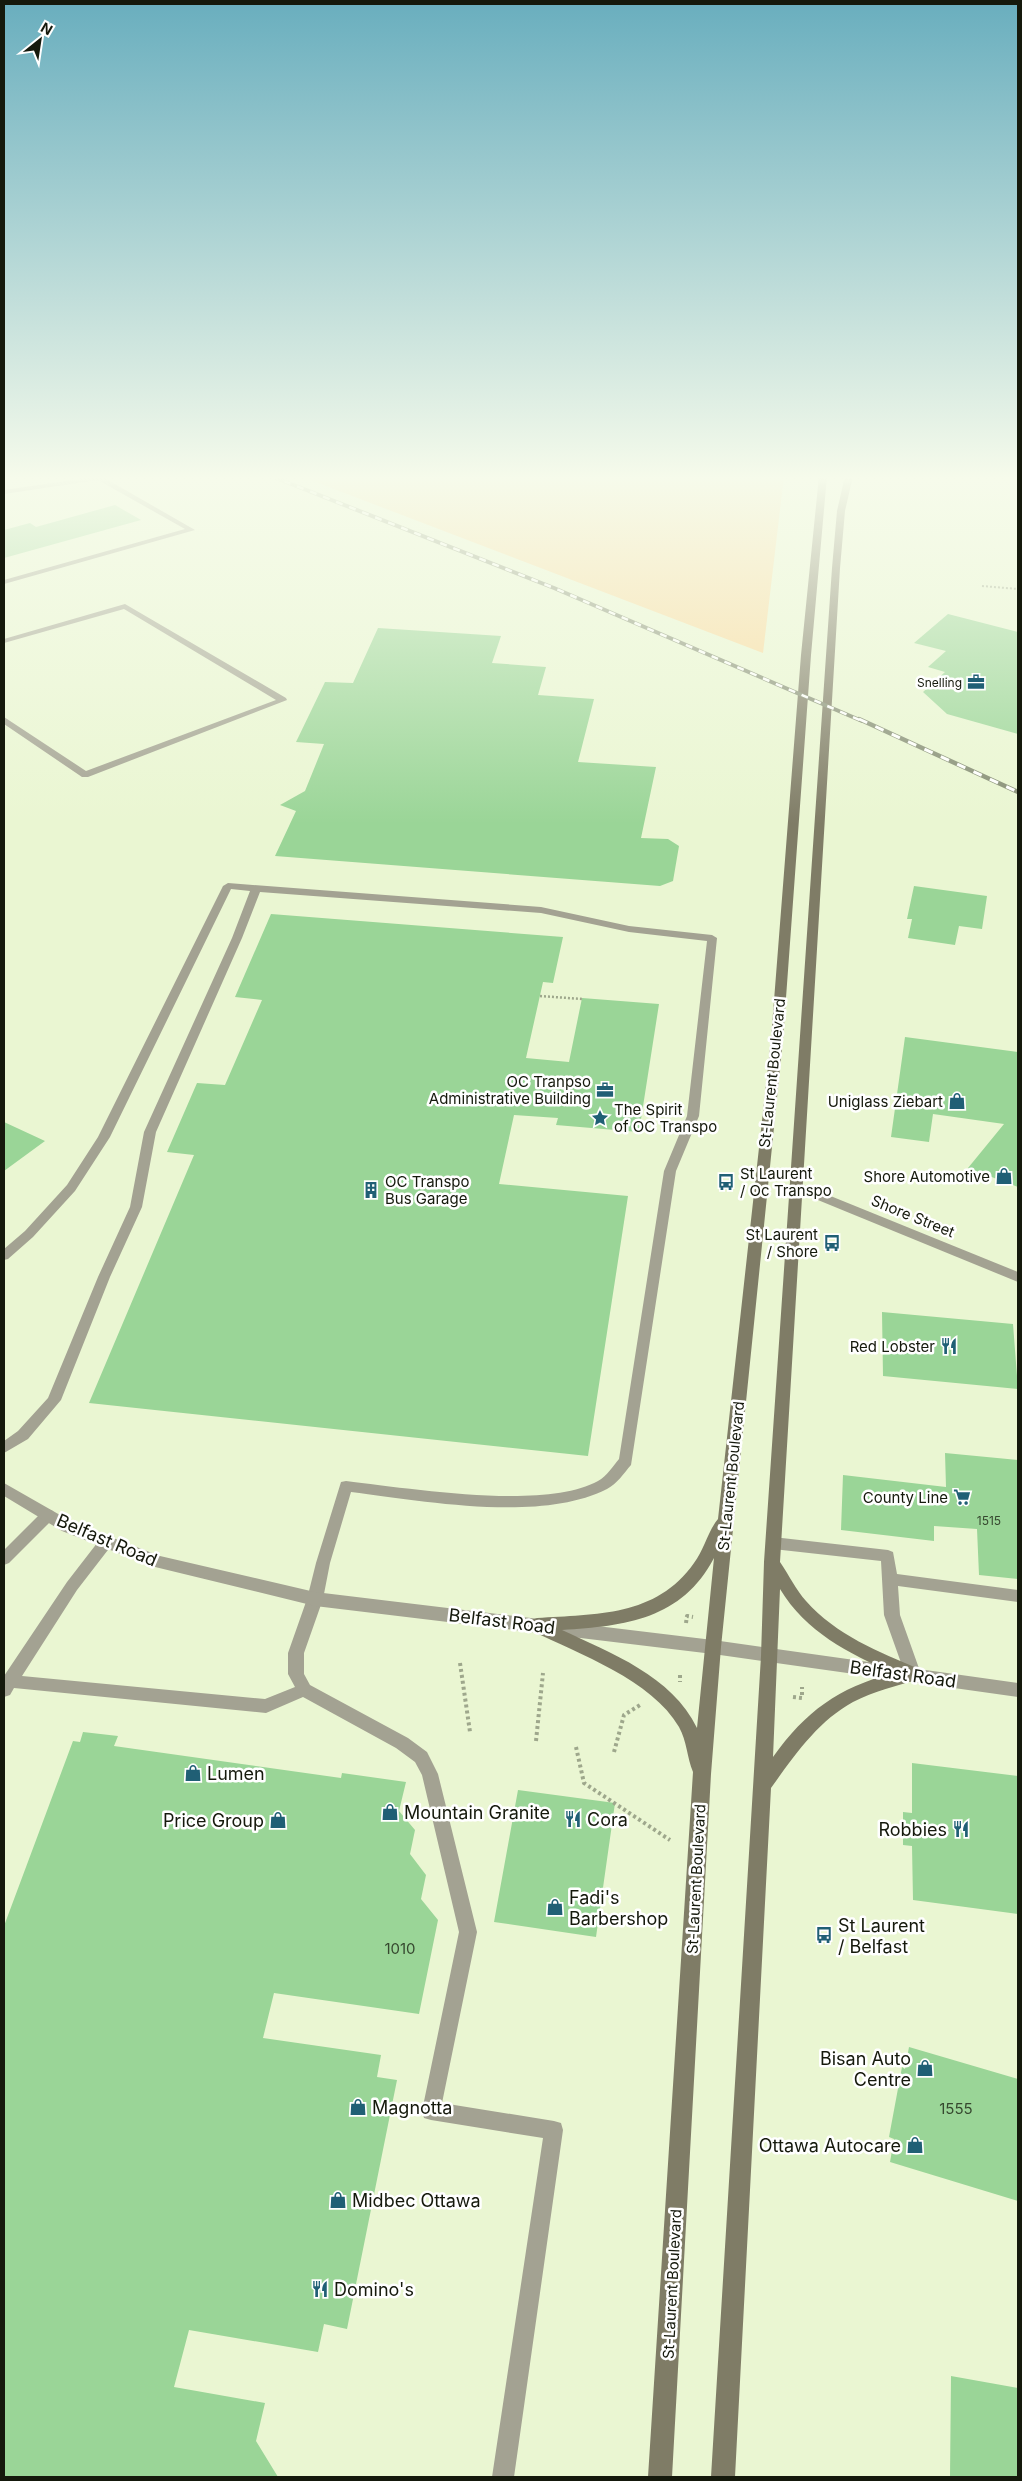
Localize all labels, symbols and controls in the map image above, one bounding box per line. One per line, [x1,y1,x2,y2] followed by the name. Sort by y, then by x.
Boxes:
[15,15,65,65] north arrow
[38,18,56,38] text: N
[966,672,986,692] office icon: Snelling
[917,675,962,690] place label: Snelling
[755,997,789,1149] street label: St-Laurent Boulevard
[429,1072,591,1108] place label: OC Tranpso Administrative Building
[595,1080,615,1100] office icon: OC Tranpso Administrative Building
[947,1091,967,1111] shop icon: Uniglass Ziebart
[828,1092,943,1111] place label: Uniglass Ziebart
[614,1100,717,1136] place label: The Spirit of OC Transpo
[590,1108,610,1128] place icon: The Spirit of OC Transpo
[740,1164,832,1200] place label: St Laurent / Oc Transpo
[994,1166,1014,1186] shop icon: Shore Automotive
[864,1167,990,1186] place label: Shore Automotive
[385,1172,470,1208] place label: OC Transpo Bus Garage
[716,1172,736,1192] bus stop icon: St Laurent / Oc Transpo
[361,1180,381,1200] building icon: OC Transpo Bus Garage
[869,1191,958,1241] street label: Shore Street
[746,1225,818,1261] place label: St Laurent / Shore
[822,1233,842,1253] bus stop icon: St Laurent / Shore
[939,1336,959,1356] restaurant icon: Red Lobster
[850,1337,935,1356] place label: Red Lobster
[714,1400,748,1552] street label: St-Laurent Boulevard
[952,1487,972,1507] supermarket icon: County Line
[863,1488,948,1507] place label: County Line
[54,1509,160,1571] street label: Belfast Road
[977,1513,1001,1528] house number: 1515
[448,1604,556,1638] street label: Belfast Road
[849,1656,957,1692] street label: Belfast Road
[183,1763,203,1783] shop icon: Lumen
[207,1763,265,1784] place label: Lumen
[380,1802,400,1822] shop icon: Mountain Granite
[404,1802,550,1823] place label: Mountain Granite
[683,1804,709,1954] street label: St-Laurent Boulevard
[563,1809,583,1829] restaurant icon: Cora
[587,1809,628,1830] place label: Cora
[163,1810,264,1831] place label: Price Group
[268,1810,288,1830] shop icon: Price Group
[878,1819,947,1840] place label: Robbies
[951,1819,971,1839] restaurant icon: Robbies
[569,1887,668,1929] place label: Fadi's Barbershop
[545,1897,565,1917] shop icon: Fadi's Barbershop
[838,1915,925,1957] place label: St Laurent / Belfast
[814,1925,834,1945] bus stop icon: St Laurent / Belfast
[384,1939,416,1958] house number: 1010
[820,2048,911,2090] place label: Bisan Auto Centre
[915,2058,935,2078] shop icon: Bisan Auto Centre
[348,2097,368,2117] shop icon: Magnotta
[372,2097,452,2118] place label: Magnotta
[939,2099,973,2118] house number: 1555
[759,2135,901,2156] place label: Ottawa Autocare
[905,2135,925,2155] shop icon: Ottawa Autocare
[328,2190,348,2210] shop icon: Midbec Ottawa
[352,2190,481,2211] place label: Midbec Ottawa
[659,2209,685,2359] street label: St-Laurent Boulevard
[310,2279,330,2299] restaurant icon: Domino's
[334,2279,414,2300] place label: Domino's

